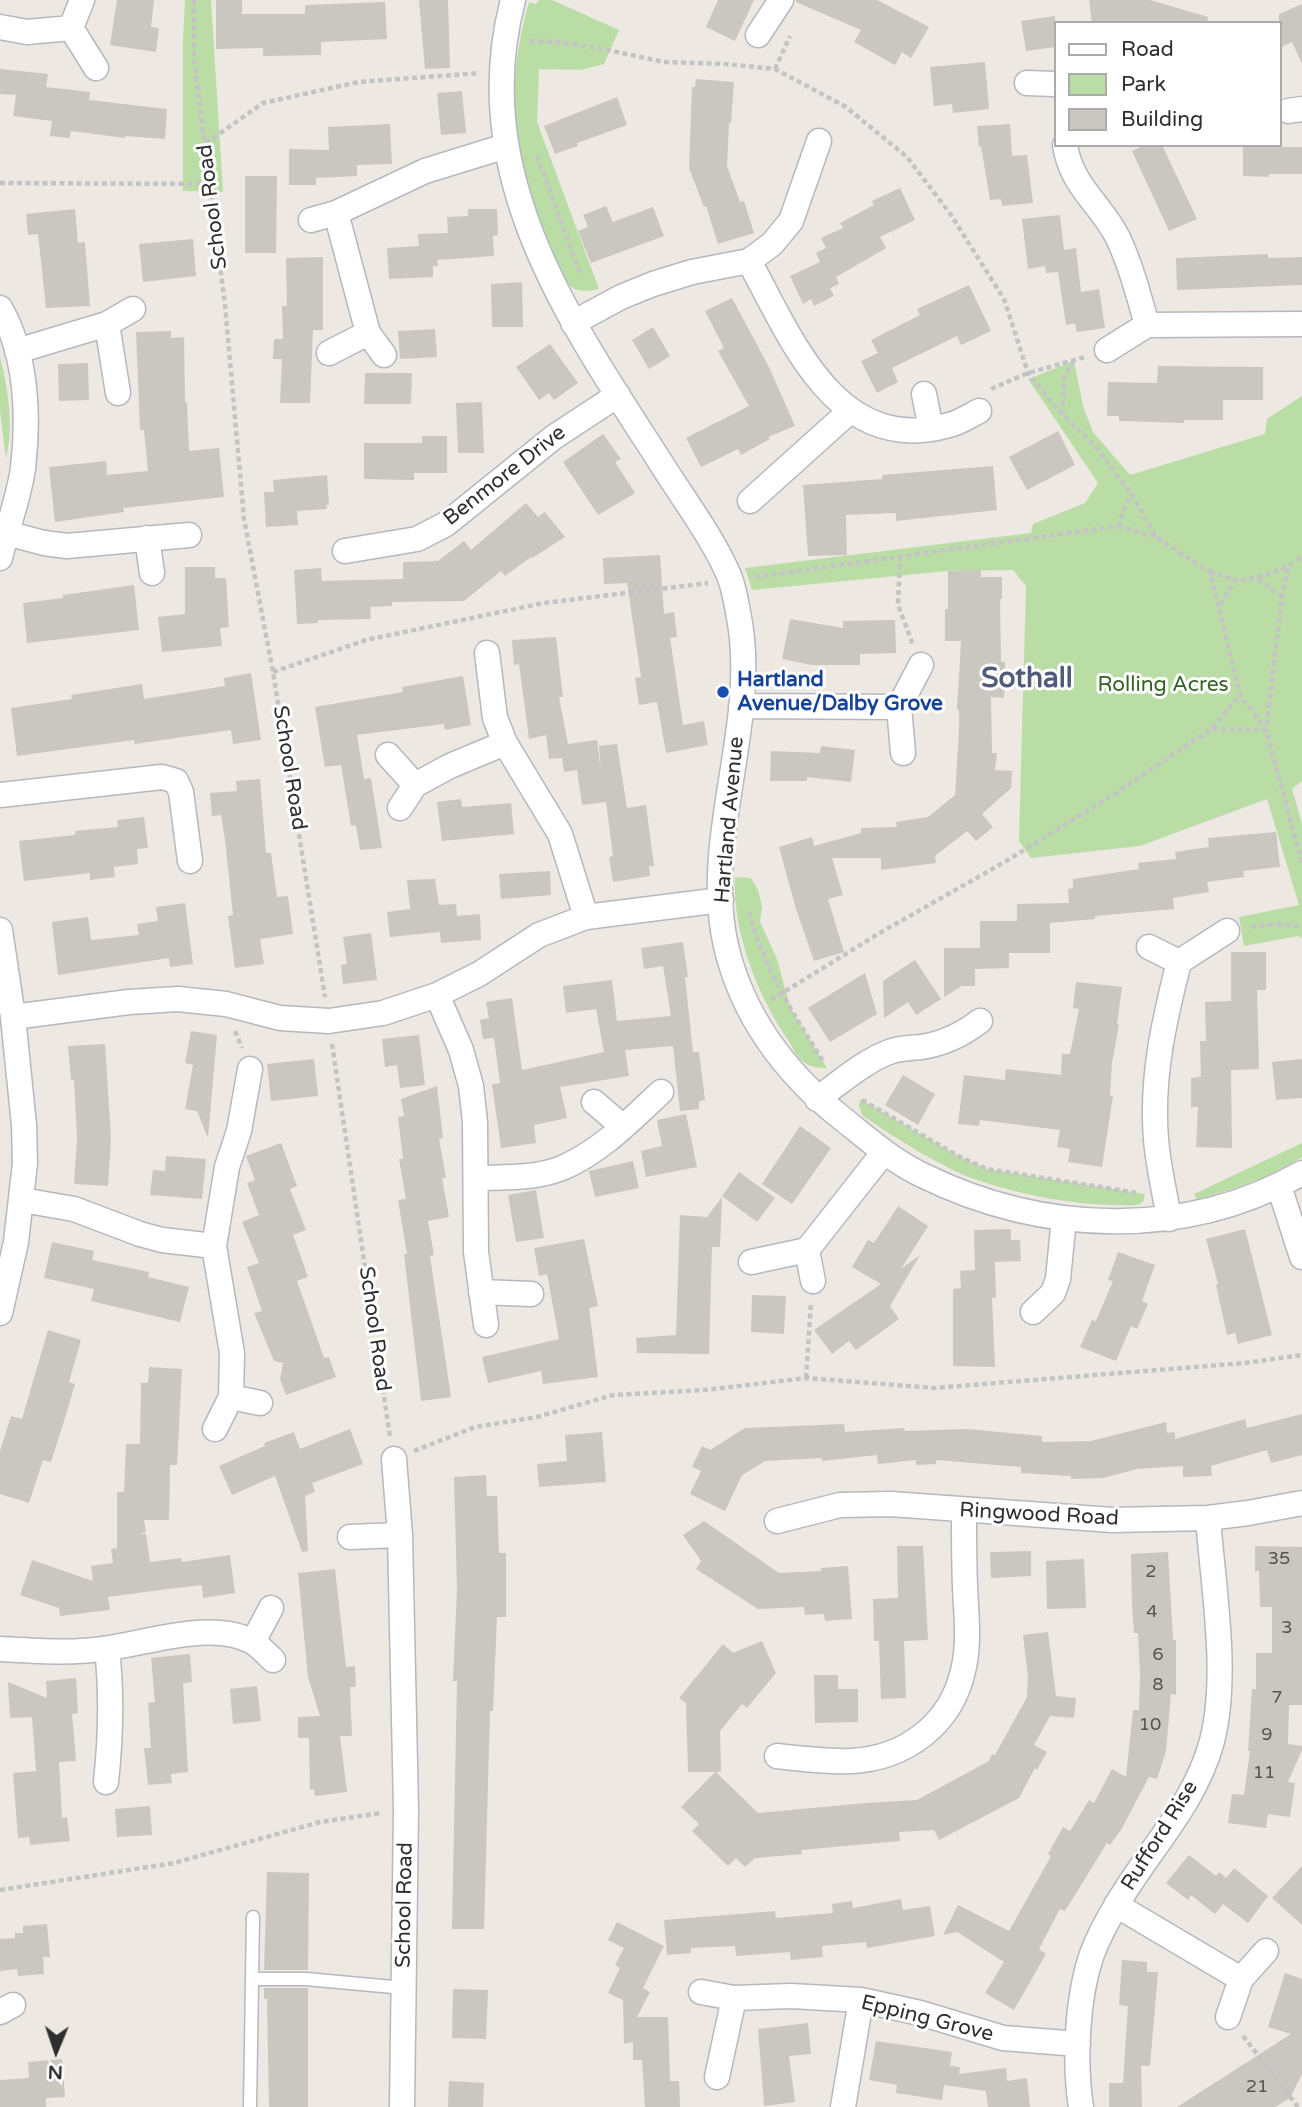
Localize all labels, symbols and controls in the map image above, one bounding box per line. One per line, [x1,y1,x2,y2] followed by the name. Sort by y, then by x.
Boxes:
[1054,21,1281,147] legend
[1121,37,1174,62] text: Road
[1121,72,1166,97] text: Park
[1121,107,1203,132] text: Building
[193,143,233,271] street label: School Road
[439,421,571,531] street label: Benmore Drive
[981,663,1073,697] district label: Sothall
[737,667,943,717] place label: Hartland Avenue/Dalby Grove
[1097,672,1229,698] park label: Rolling Acres
[715,684,731,700] marker: Hartland Avenue/Dalby Grove
[267,704,311,832] street label: School Road
[710,736,750,904] street label: Hartland Avenue
[353,1265,395,1393] street label: School Road
[959,1498,1119,1532] street label: Ringwood Road
[1268,1548,1290,1570] house number: 35
[1145,1561,1157,1583] house number: 2
[1146,1601,1158,1623] house number: 4
[1281,1617,1293,1639] house number: 3
[1152,1644,1164,1666] house number: 6
[1152,1674,1164,1696] house number: 8
[1271,1687,1283,1709] house number: 7
[1139,1714,1161,1736] house number: 10
[1261,1724,1273,1746] house number: 9
[1253,1762,1275,1784] house number: 11
[1116,1776,1204,1896] street label: Rufford Rise
[391,1842,419,1968] street label: School Road
[858,1990,996,2048] street label: Epping Grove
[21,2016,91,2086] north arrow
[47,2061,63,2083] text: N
[1246,2076,1268,2098] house number: 21

